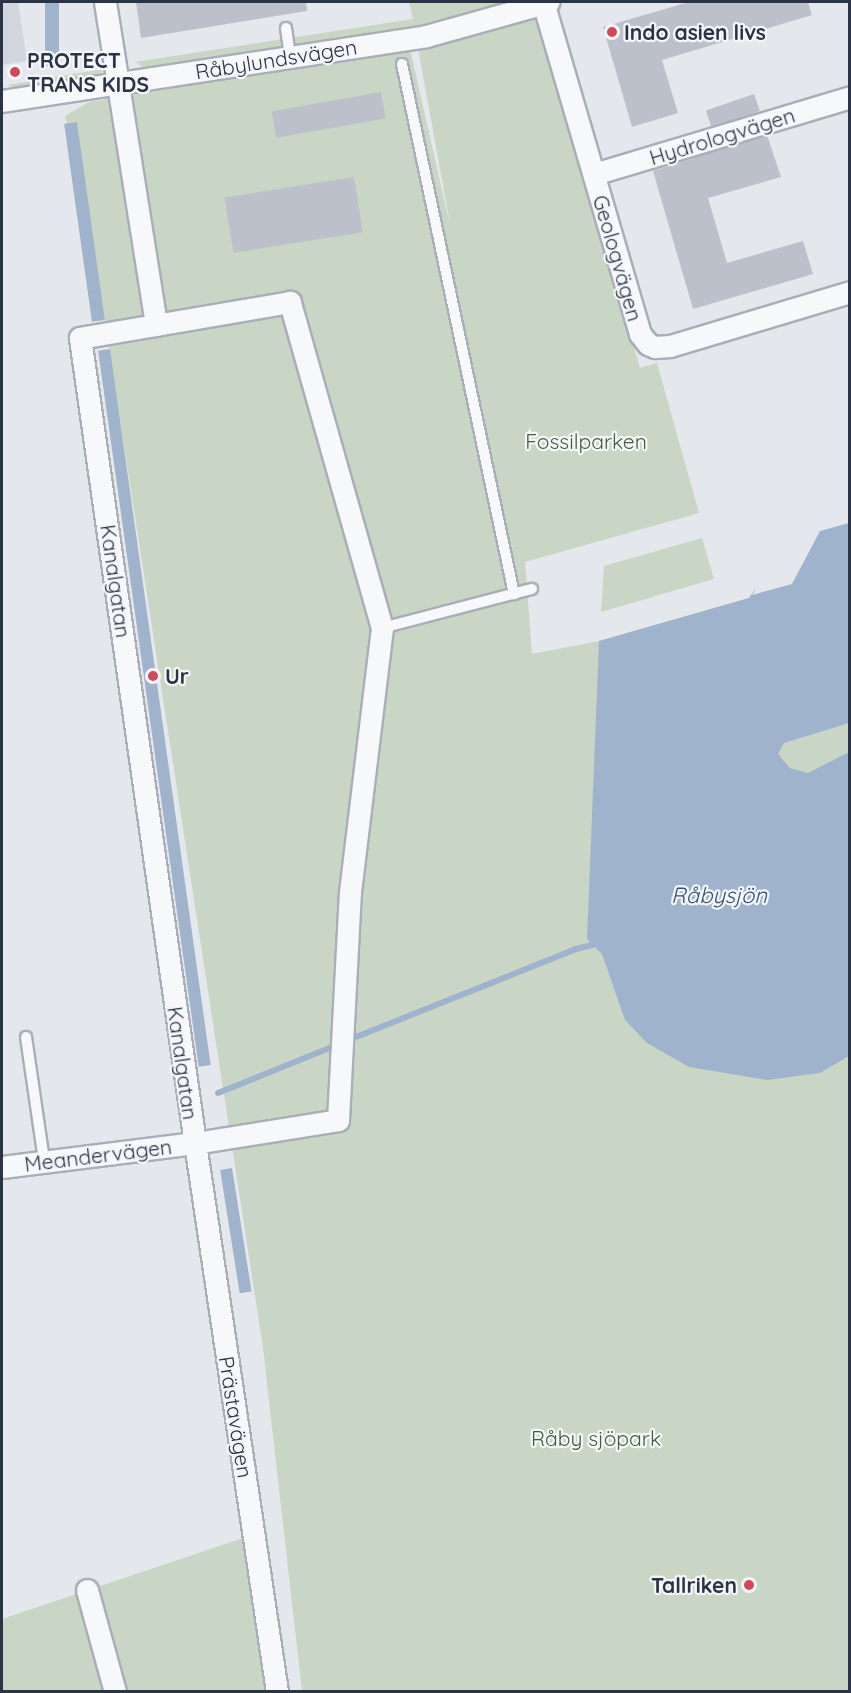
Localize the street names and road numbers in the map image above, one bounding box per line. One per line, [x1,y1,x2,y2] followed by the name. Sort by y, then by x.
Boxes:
[193,34,359,84] street label: Råbylundsvägen
[646,102,798,170] street label: Hydrologvägen
[588,192,648,324] street label: Geologvägen
[96,523,136,639] street label: Kanalgatan
[163,1005,203,1121] street label: Kanalgatan
[23,1133,173,1177] street label: Meandervägen
[214,1354,258,1480] street label: Prästavägen

